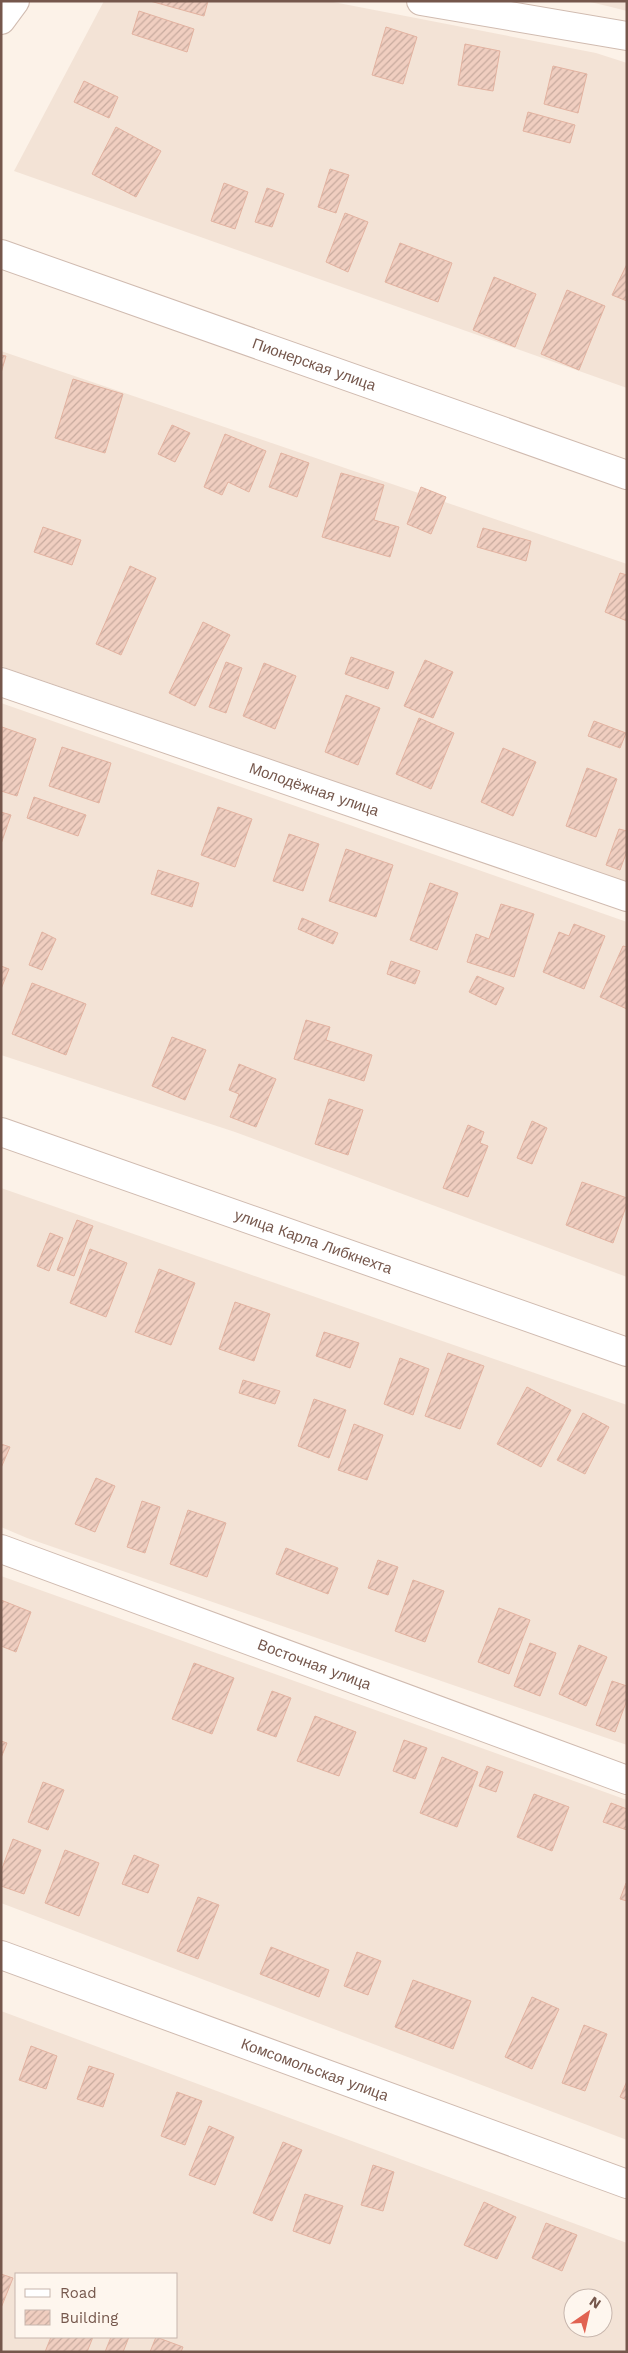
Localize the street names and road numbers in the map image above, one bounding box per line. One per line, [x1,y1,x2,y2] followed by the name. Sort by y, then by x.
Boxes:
[250,334,379,395] street label: Пионерская улица
[247,759,382,820] street label: Молодёжная улица
[232,1206,395,1278] street label: улица Карла Либкнехта
[255,1635,374,1694] street label: Восточная улица
[239,2035,391,2105] street label: Комсомольская улица

